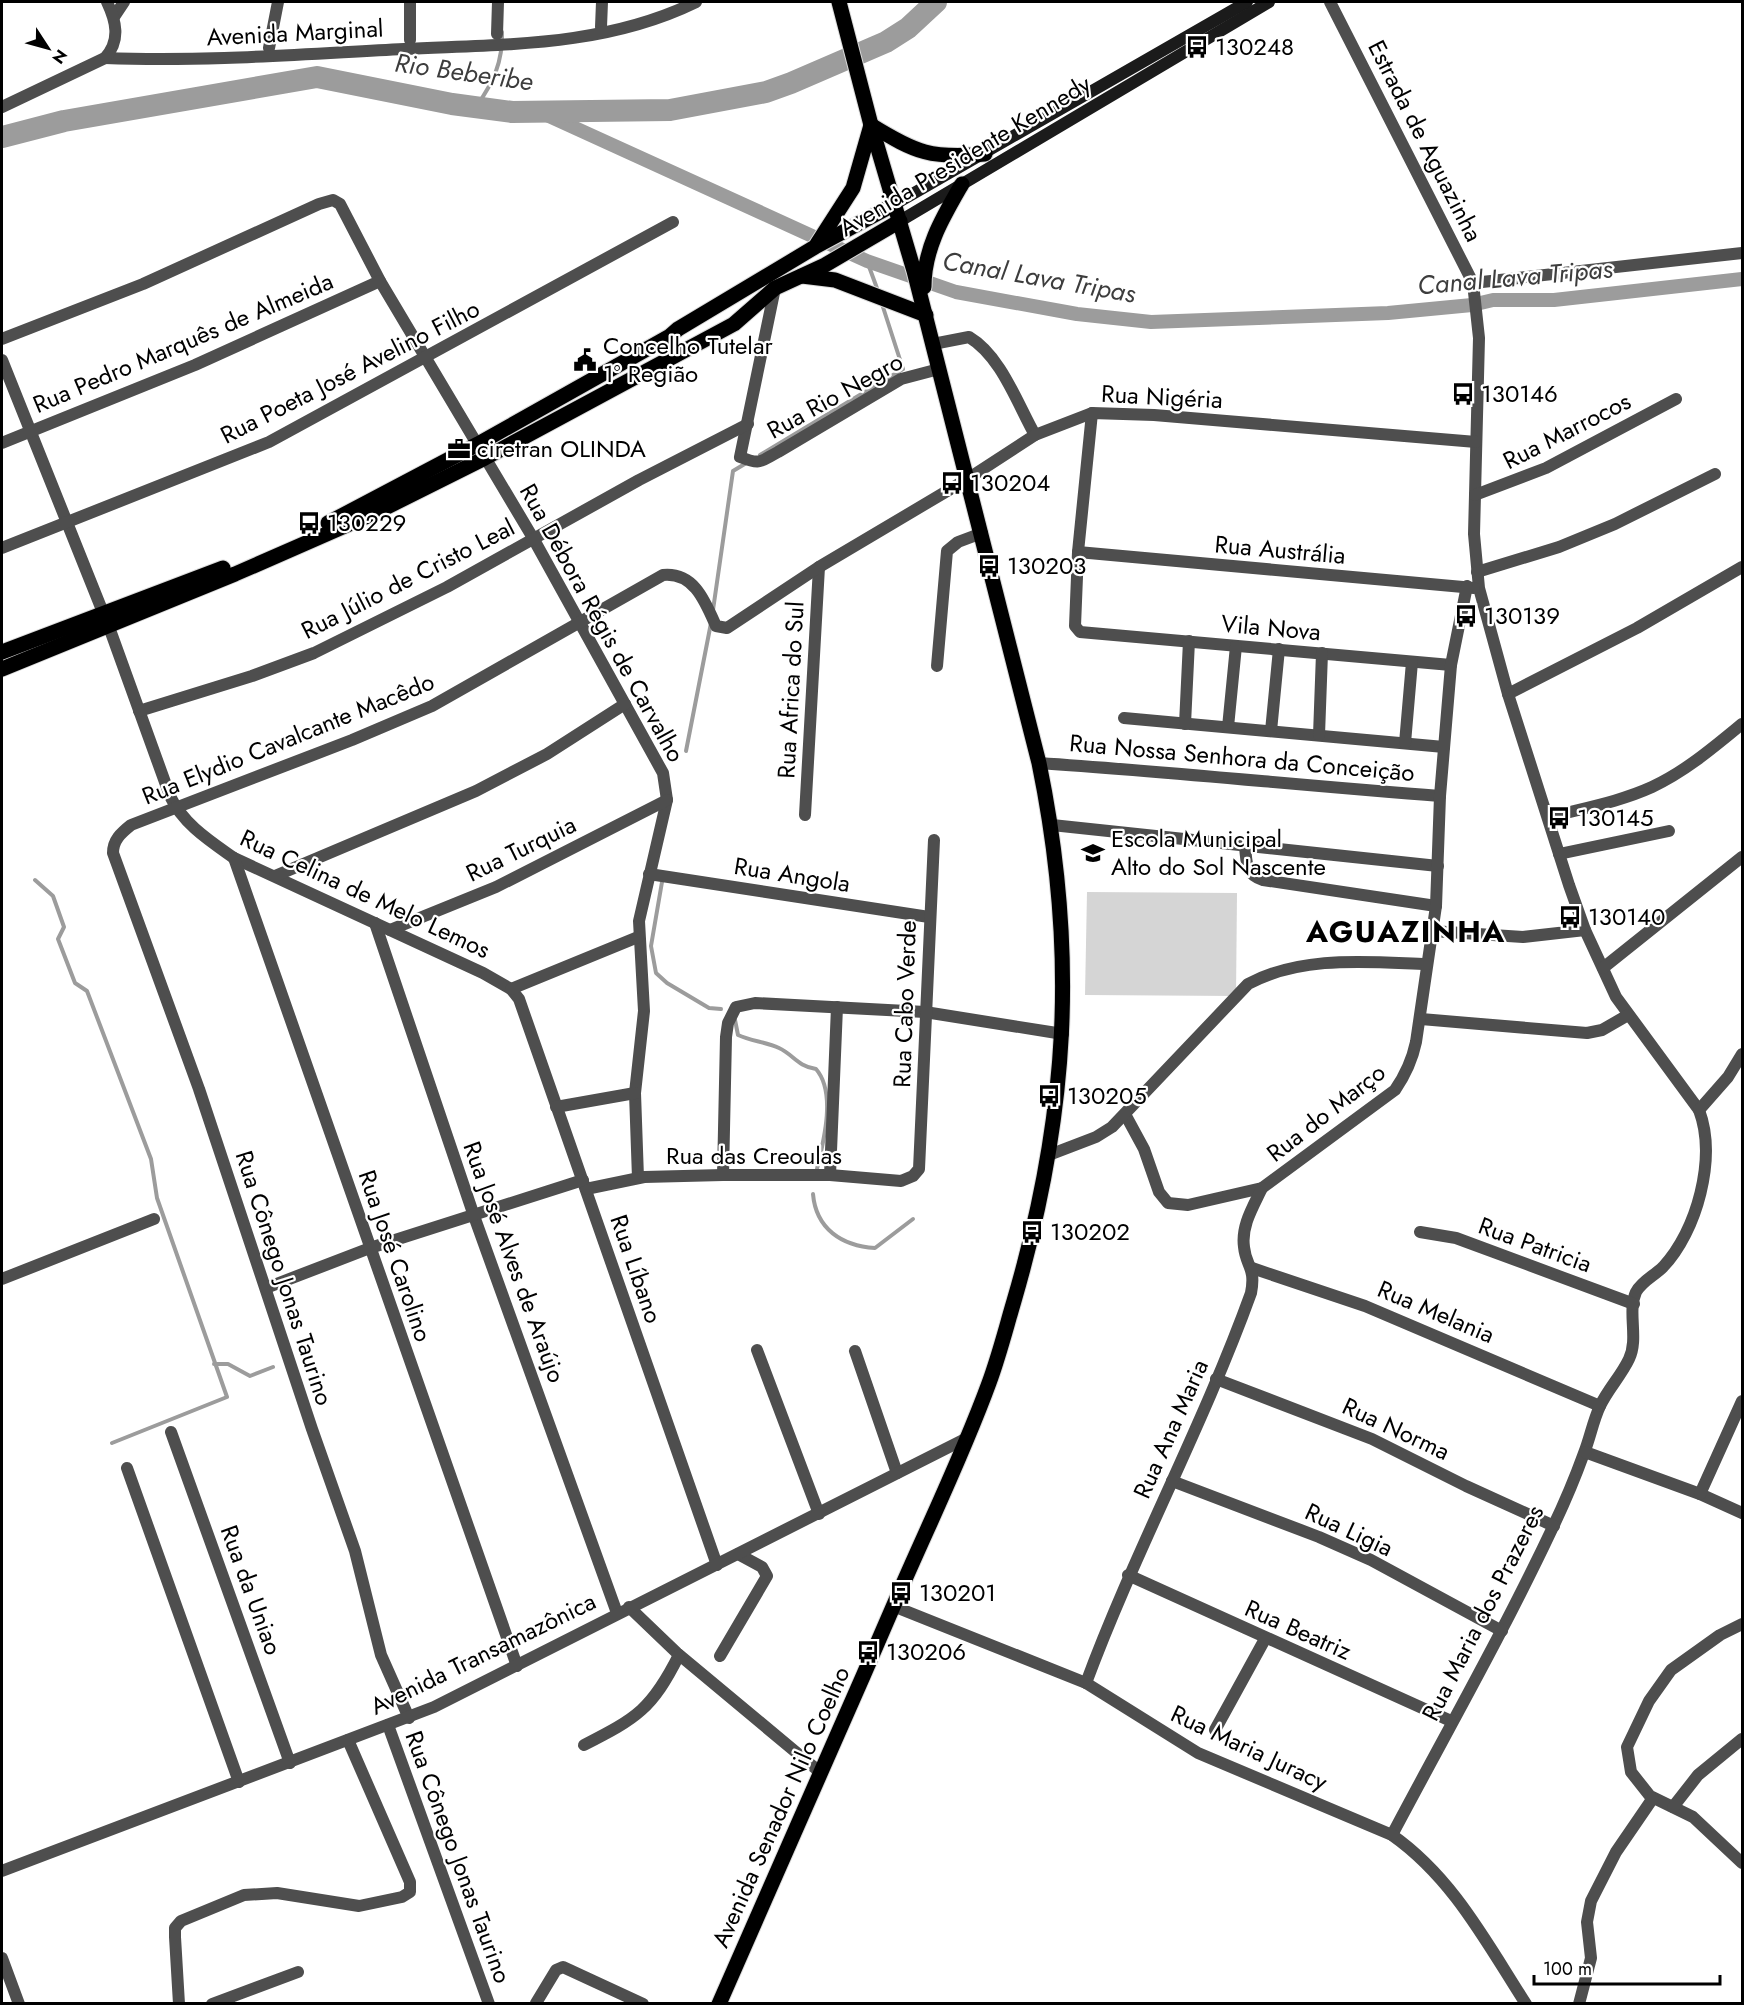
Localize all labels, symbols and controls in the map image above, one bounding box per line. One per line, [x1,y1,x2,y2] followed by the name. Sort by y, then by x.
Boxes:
[206,10,384,55] street label: Avenida Marginal
[18,18,78,78] north arrow
[1215,29,1294,64] place label: 130248
[1184,34,1210,60] bus stop icon: 130248
[1360,34,1491,248] street label: Estrada de Aguazinha
[392,43,536,101] water label: Rio Beberibe
[47,45,73,68] text: N
[832,66,1098,245] street label: Avenida Presidente Kennedy
[939,241,1139,313] water label: Canal Lava Tripas
[1416,249,1615,304] water label: Canal Lava Tripas
[27,263,338,422] street label: Rua Pedro Marquês de Almeida
[214,291,485,452] street label: Rua Poeta José Avelino Filho
[603,328,773,391] place label: Concelho Tutelar 1° Região
[761,344,909,447] street label: Rua Rio Negro
[572,347,598,373] public building icon: Concelho Tutelar 1° Região
[1100,376,1224,417] street label: Rua Nigéria
[1481,376,1558,411] place label: 130146
[1450,381,1476,407] bus stop icon: 130146
[1497,383,1637,478] street label: Rua Marrocos
[477,431,646,466] place label: ciretran OLINDA
[446,436,472,462] office icon: ciretran OLINDA
[970,465,1050,500] place label: 130204
[939,470,965,496] bus stop icon: 130204
[511,477,694,768] street label: Rua Débora Régis de Carvalho
[327,505,406,540] place label: 130229
[295,510,521,648] street label: Rua Júlio de Cristo Leal
[296,510,322,536] bus stop icon: 130229
[1213,526,1347,573] street label: Rua Austrália
[1007,548,1086,583] place label: 130203
[976,553,1002,579] bus stop icon: 130203
[1484,598,1560,633] place label: 130139
[768,600,813,779] street label: Rua Africa do Sul
[1453,603,1479,629] bus stop icon: 130139
[1220,606,1322,649] street label: Vila Nova
[136,664,439,813] street label: Rua Elydio Cavalcante Macêdo
[1068,725,1416,790] street label: Rua Nossa Senhora da Conceição
[1577,800,1654,835] place label: 130145
[1546,805,1572,831] bus stop icon: 130145
[460,807,582,890] street label: Rua Turquia
[234,820,496,967] street label: Rua Celina de Melo Lemos
[1111,821,1326,884] place label: Escola Municipal Alto do Sol Nascente
[1080,840,1106,866] school or university icon: Escola Municipal Alto do Sol Nascente
[732,848,853,901] street label: Rua Angola
[1588,899,1666,934] place label: 130140
[1557,904,1583,930] bus stop icon: 130140
[1305,910,1506,953] district label: AGUAZINHA
[884,920,925,1088] street label: Rua Cabo Verde
[1259,1055,1392,1170] street label: Rua do Março
[1067,1078,1147,1113] place label: 130205
[1036,1083,1062,1109] bus stop icon: 130205
[455,1136,574,1387] street label: Rua José Alves de Araújo
[666,1138,842,1173] street label: Rua das Creoulas
[227,1146,342,1410] street label: Rua Cônego Jonas Taurino
[350,1165,441,1346] street label: Rua José Carolino
[1474,1208,1597,1281] street label: Rua Patricia
[602,1210,671,1328] street label: Rua Líbano
[1050,1214,1130,1249] place label: 130202
[1019,1219,1045,1245] bus stop icon: 130202
[1372,1271,1500,1352] street label: Rua Melania
[1124,1354,1217,1504] street label: Rua Ana Maria
[1337,1388,1456,1469] street label: Rua Norma
[1300,1494,1399,1565] street label: Rua Ligia
[1413,1499,1552,1727] street label: Rua Maria dos Prazeres
[212,1520,291,1660] street label: Rua da Uniao
[919,1575,996,1610] place label: 130201
[888,1580,914,1606] bus stop icon: 130201
[364,1584,602,1723] street label: Avenida Transamazônica
[1239,1591,1357,1669] street label: Rua Beatriz
[886,1634,966,1669] place label: 130206
[855,1639,881,1665] bus stop icon: 130206
[703,1661,858,1953] street label: Avenida Senador Nilo Coelho
[1165,1696,1334,1799] street label: Rua Maria Juracy
[396,1726,520,1988] street label: Rua Cônego Jonas Taurino
[1534,1948,1720,1986] scale bar
[1543,1956,1592,1982] text: 100 m

